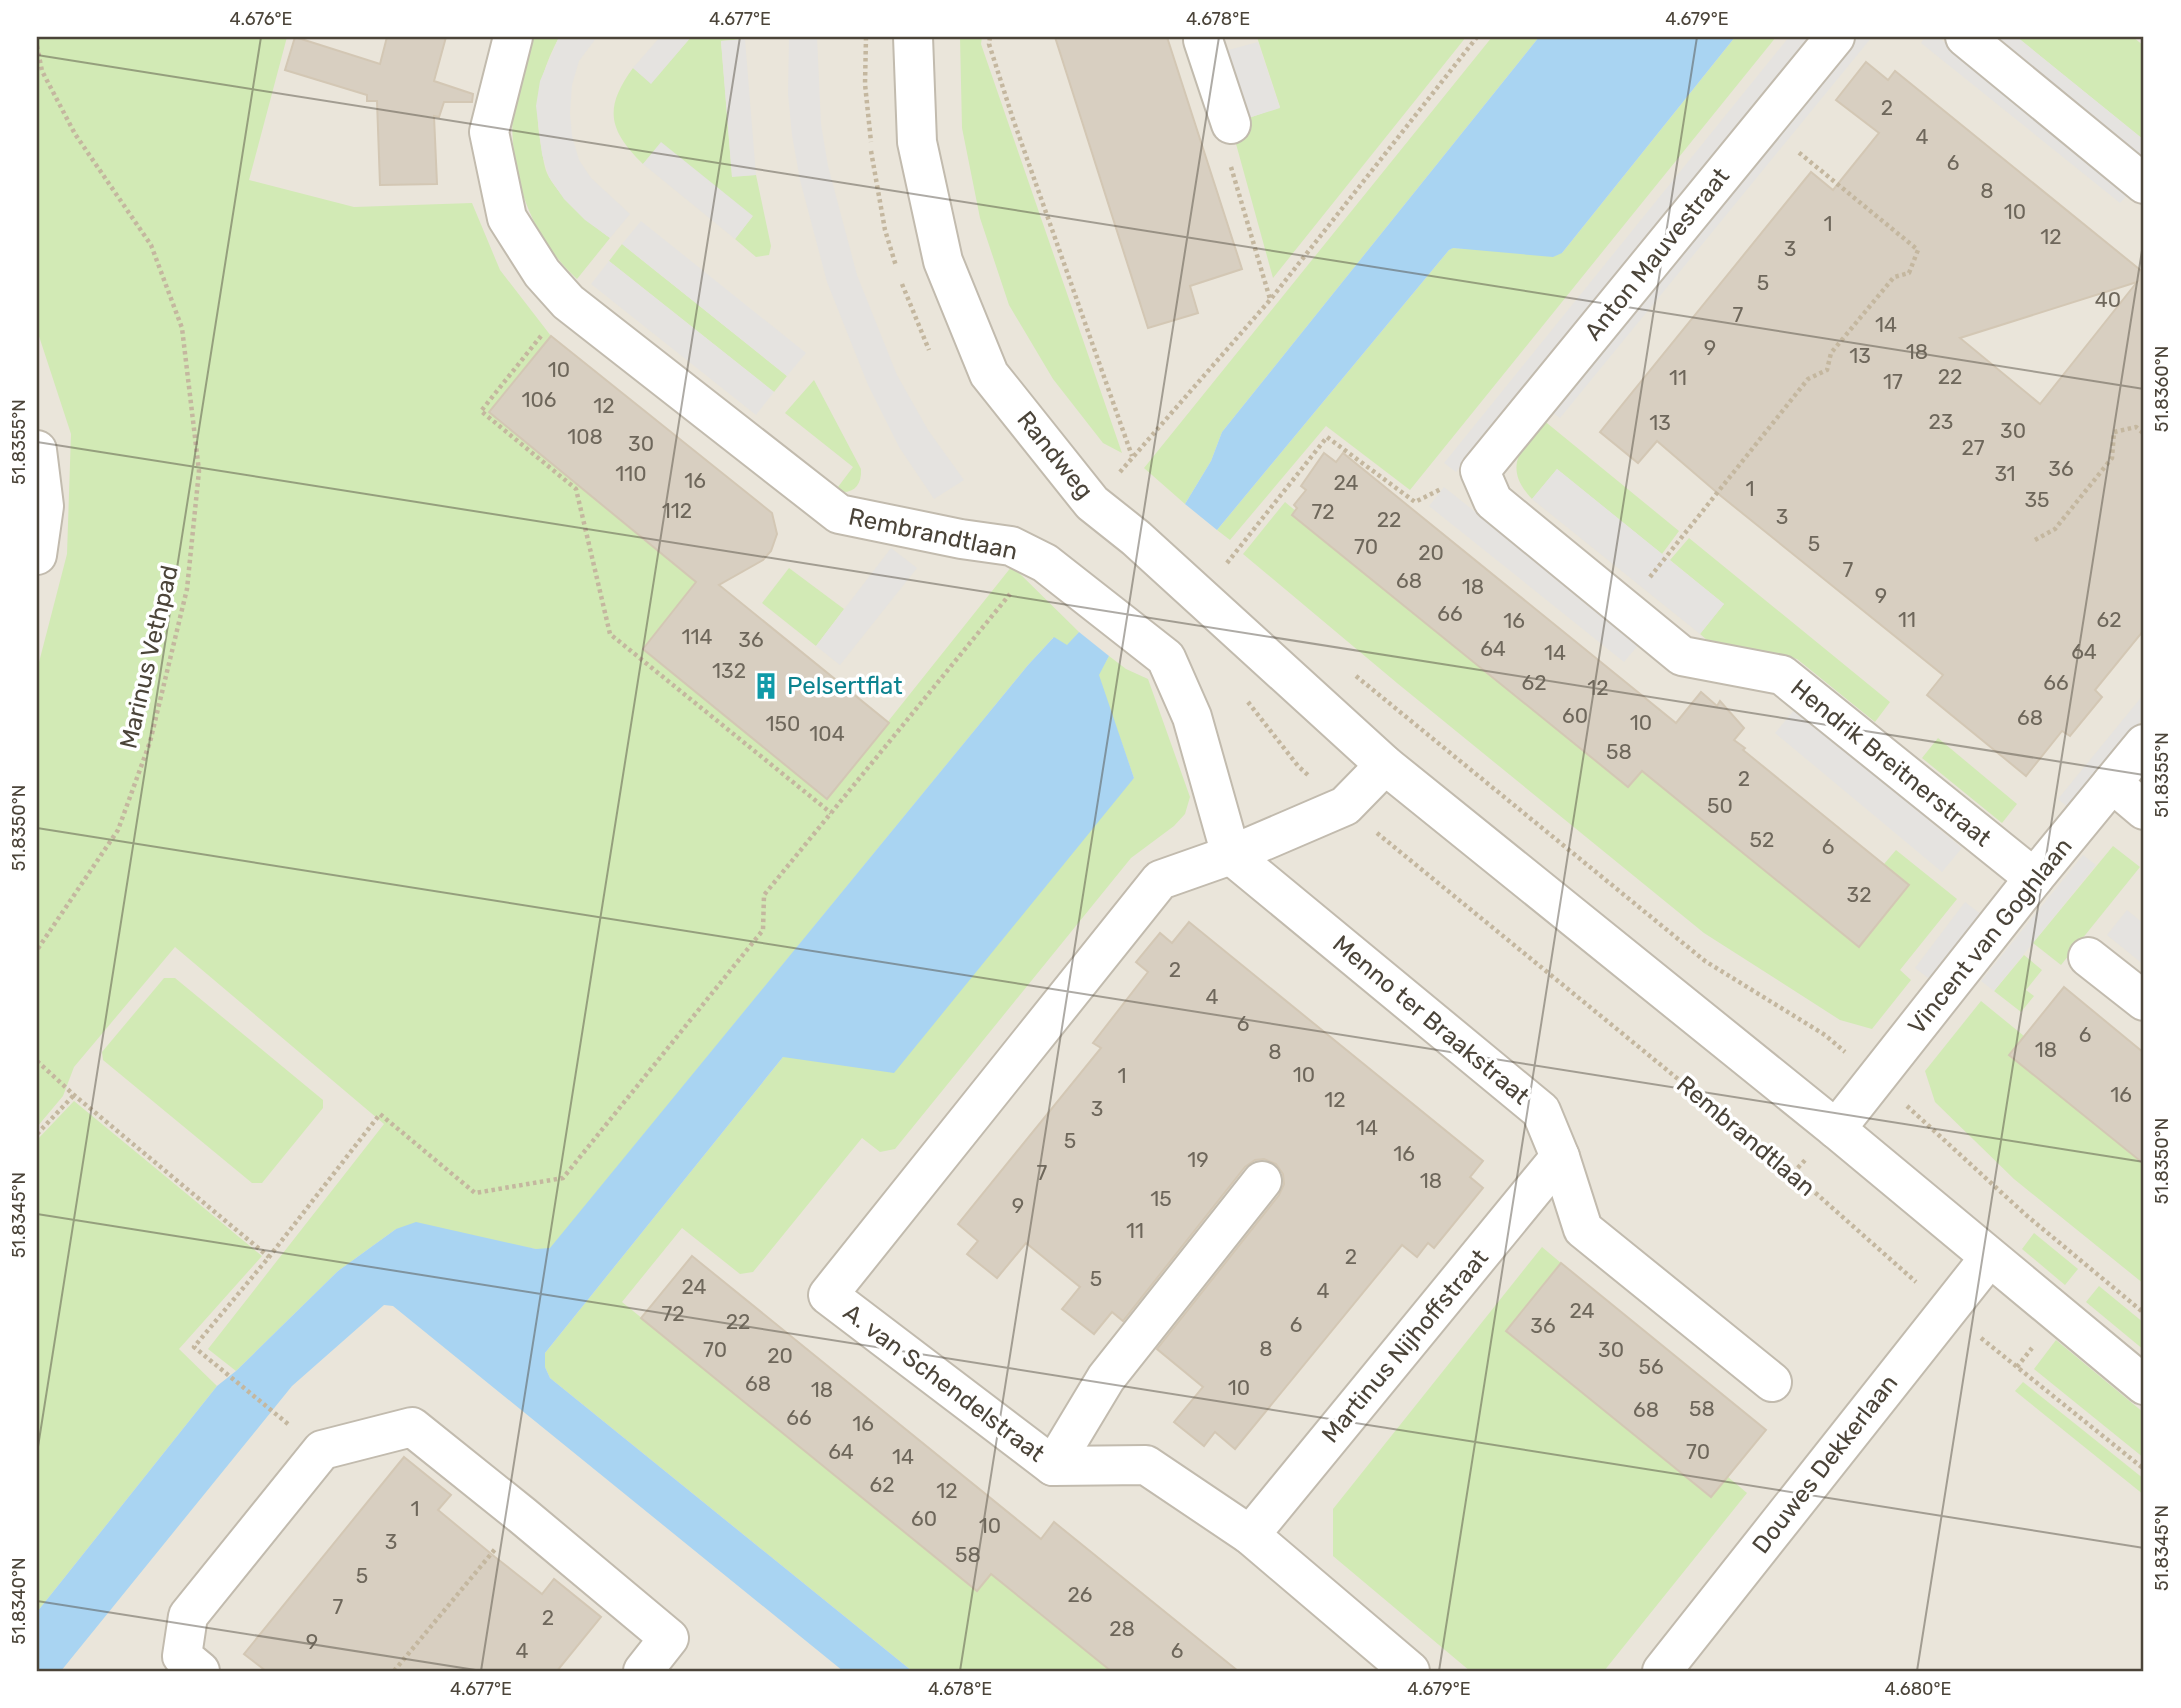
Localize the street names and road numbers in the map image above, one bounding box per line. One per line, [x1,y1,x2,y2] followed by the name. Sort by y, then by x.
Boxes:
[1579,162,1735,346] street label: Anton Mauvestraat
[1011,406,1099,504] street label: Randweg
[846,502,1020,566] street label: Rembrandtlaan
[114,563,184,751] street label: Marinus Vethpad
[1785,674,1997,852] street label: Hendrik Breitnerstraat
[1902,832,2078,1040] street label: Vincent van Goghlaan
[1327,930,1535,1110] street label: Menno ter Braakstraat
[1671,1070,1821,1202] street label: Rembrandtlaan
[1316,1244,1494,1448] street label: Martinus Nijhoffstraat
[838,1298,1050,1468] street label: A. van Schendelstraat
[1747,1369,1903,1559] street label: Douwes Dekkerlaan

